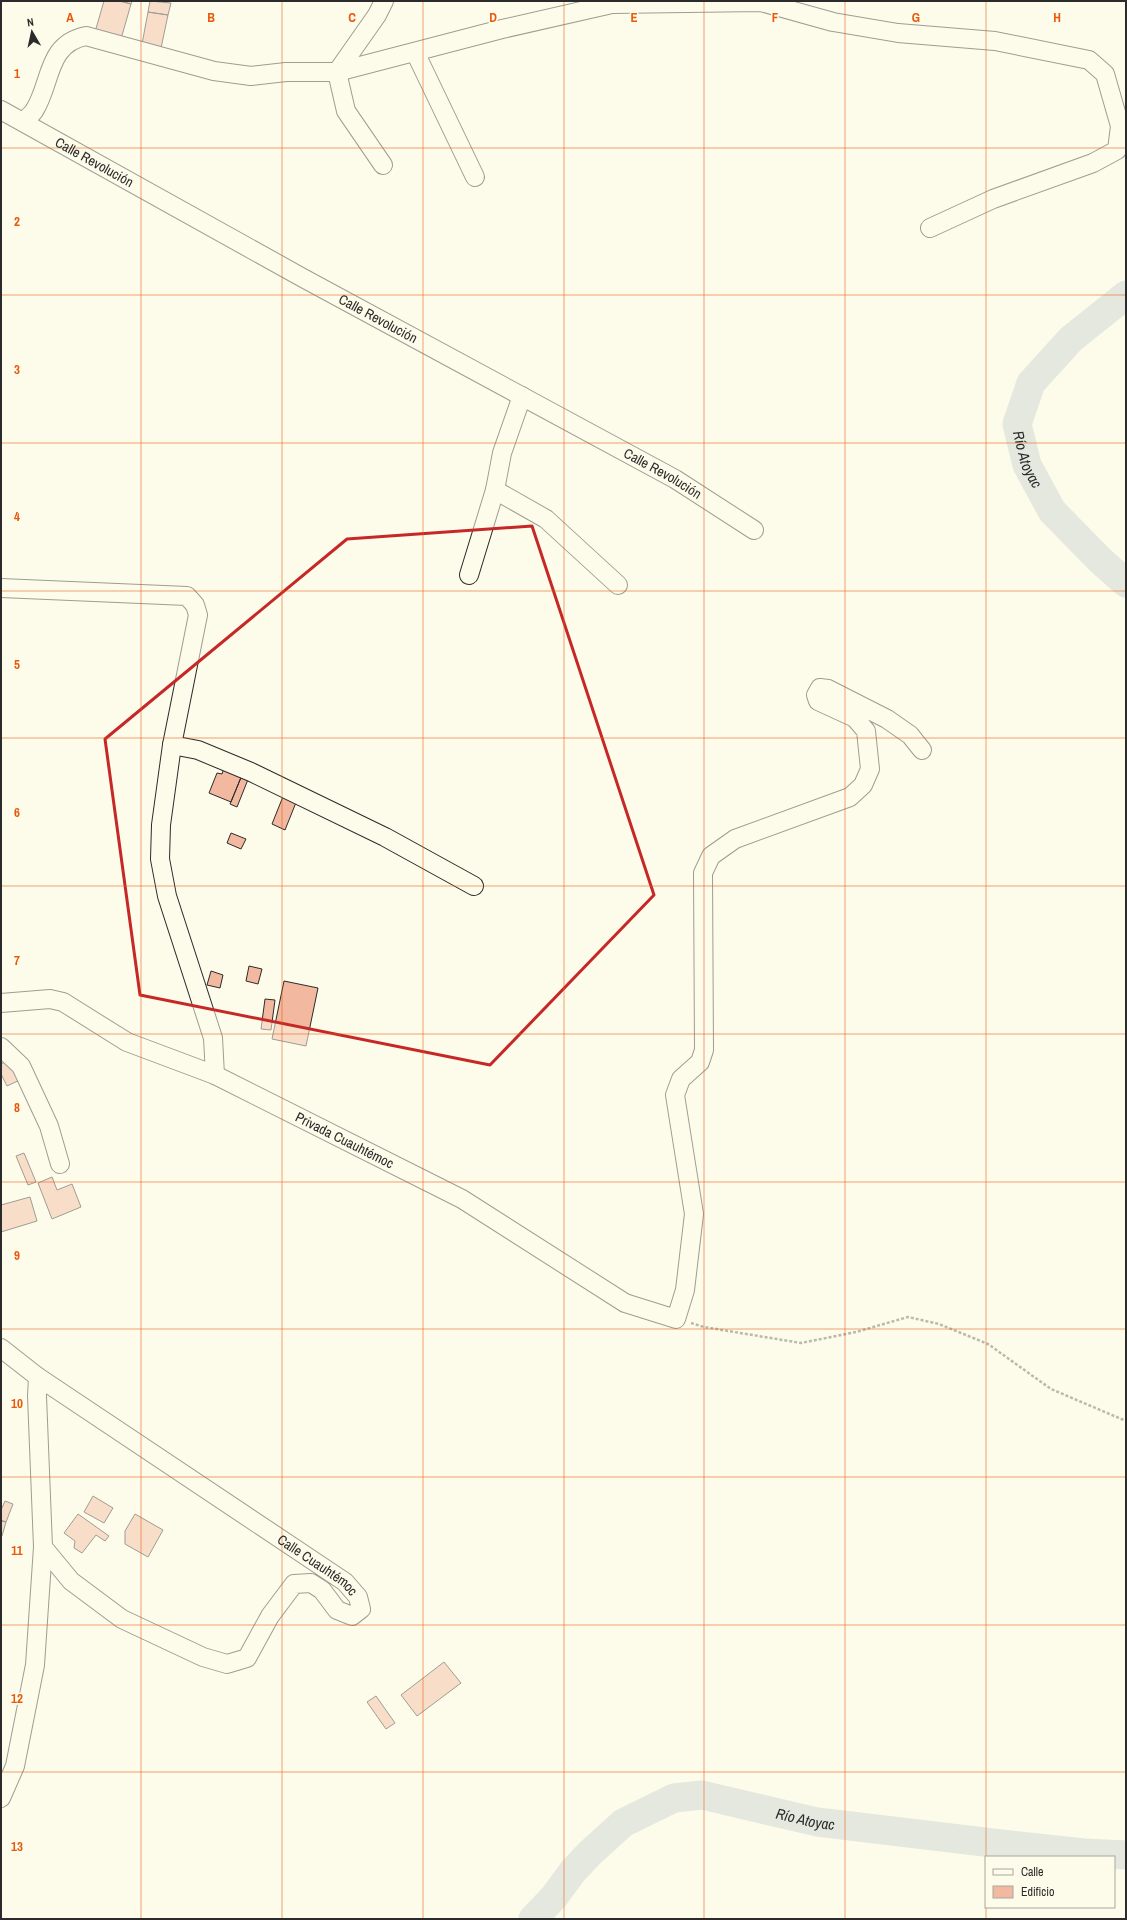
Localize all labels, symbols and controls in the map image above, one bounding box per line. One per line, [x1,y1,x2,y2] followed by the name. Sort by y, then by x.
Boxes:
[66,9,74,26] text: A
[207,9,215,26] text: B
[348,9,356,26] text: C
[489,9,497,26] text: D
[630,9,638,26] text: E
[772,9,779,26] text: F
[912,9,920,26] text: G
[1053,9,1061,26] text: H
[12,12,52,52] north arrow
[26,15,35,30] text: N
[14,65,20,82] text: 1
[52,133,137,191] street label: Calle Revolución
[14,213,20,230] text: 2
[336,290,421,347] street label: Calle Revolución
[14,361,20,378] text: 3
[1008,428,1048,491] water label: Río Atoyac
[621,444,705,503] street label: Calle Revolución
[14,508,20,525] text: 4
[14,656,20,673] text: 5
[14,804,20,821] text: 6
[14,952,20,969] text: 7
[14,1099,20,1116] text: 8
[292,1108,397,1172] street label: Privada Cuauhtémoc
[14,1247,20,1264] text: 9
[11,1395,23,1412] text: 10
[274,1530,362,1600] street label: Calle Cuauhtémoc
[11,1542,23,1559] text: 11
[11,1690,23,1707] text: 12
[774,1802,836,1835] water label: Río Atoyac
[11,1838,23,1855] text: 13
[985,1856,1115,1908] legend
[1021,1864,1043,1880] text: Calle
[1021,1884,1054,1900] text: Edificio

